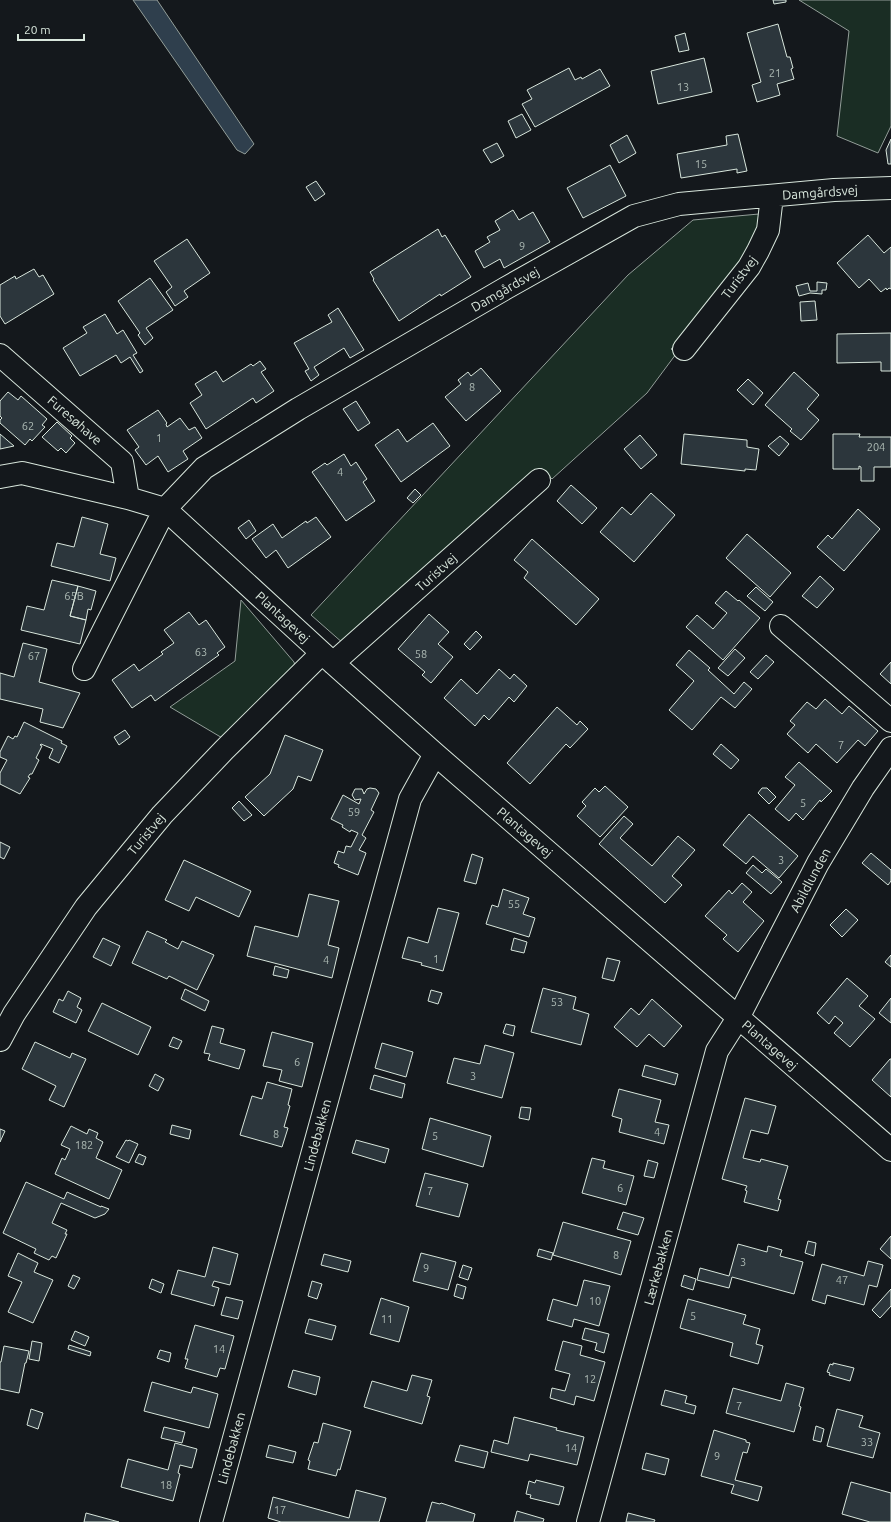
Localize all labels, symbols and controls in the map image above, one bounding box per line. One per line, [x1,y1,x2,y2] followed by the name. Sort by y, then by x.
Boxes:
[18,16,84,42] scale bar
[24,23,51,36] text: 20 m
[769,67,781,79] house number: 21
[677,81,689,93] house number: 13
[695,158,707,170] house number: 15
[782,182,858,202] street label: Damgårdsvej
[519,240,525,252] house number: 9
[718,253,760,301] street label: Turistvej
[469,264,541,314] street label: Damgårdsvej
[469,381,475,393] house number: 8
[45,393,105,447] street label: Furesøhave
[22,420,34,432] house number: 62
[156,432,162,444] house number: 1
[867,441,885,453] house number: 204
[337,466,343,478] house number: 4
[413,550,459,594] street label: Turistvej
[253,589,313,645] street label: Plantagevej
[64,590,84,602] house number: 65B
[195,646,207,658] house number: 63
[415,648,427,660] house number: 58
[28,650,40,662] house number: 67
[838,739,844,751] house number: 7
[800,797,806,809] house number: 5
[495,804,555,860] street label: Plantagevej
[348,806,360,818] house number: 59
[125,810,167,858] street label: Turistvej
[787,846,833,914] street label: Abildlunden
[778,854,784,866] house number: 3
[508,898,520,910] house number: 55
[433,953,439,965] house number: 1
[323,954,329,966] house number: 4
[551,996,563,1008] house number: 53
[740,1017,800,1073] street label: Plantagevej
[294,1056,300,1068] house number: 6
[470,1070,476,1082] house number: 3
[301,1098,333,1172] street label: Lindebakken
[654,1126,660,1138] house number: 4
[273,1128,279,1140] house number: 8
[432,1130,438,1142] house number: 5
[75,1139,93,1151] house number: 182
[617,1182,623,1194] house number: 6
[427,1185,433,1197] house number: 7
[641,1228,675,1306] street label: Lærkebakken
[613,1249,619,1261] house number: 8
[740,1256,746,1268] house number: 3
[423,1262,429,1274] house number: 9
[836,1274,848,1286] house number: 47
[589,1295,601,1307] house number: 10
[690,1310,696,1322] house number: 5
[381,1313,393,1325] house number: 11
[213,1343,225,1355] house number: 14
[584,1373,596,1385] house number: 12
[736,1400,742,1412] house number: 7
[215,1411,247,1485] street label: Lindebakken
[861,1436,873,1448] house number: 33
[565,1442,577,1454] house number: 14
[714,1450,720,1462] house number: 9
[160,1479,172,1491] house number: 18
[274,1504,286,1516] house number: 17

